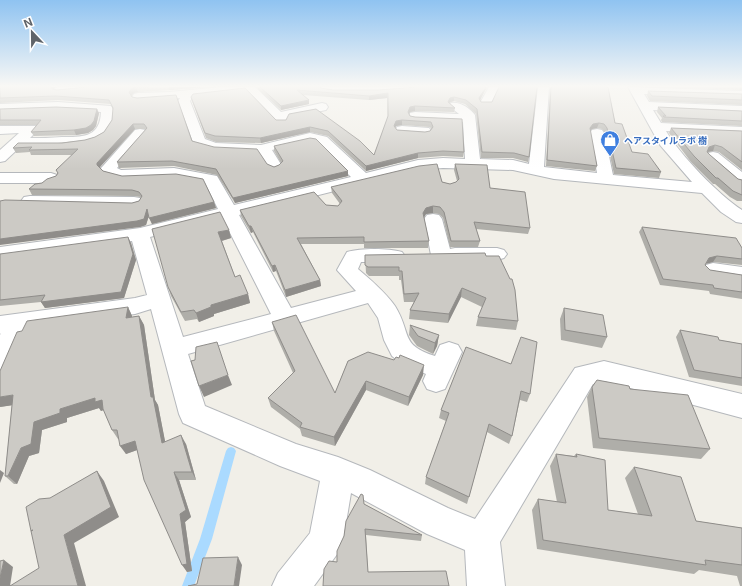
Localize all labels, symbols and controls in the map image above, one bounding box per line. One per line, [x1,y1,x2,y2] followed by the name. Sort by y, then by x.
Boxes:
[12,12,52,52] north arrow
[22,15,35,31] text: N
[599,129,621,157] shop icon: ヘアスタイルラボ 樹
[624,135,707,146] place label: ヘアスタイルラボ 樹

